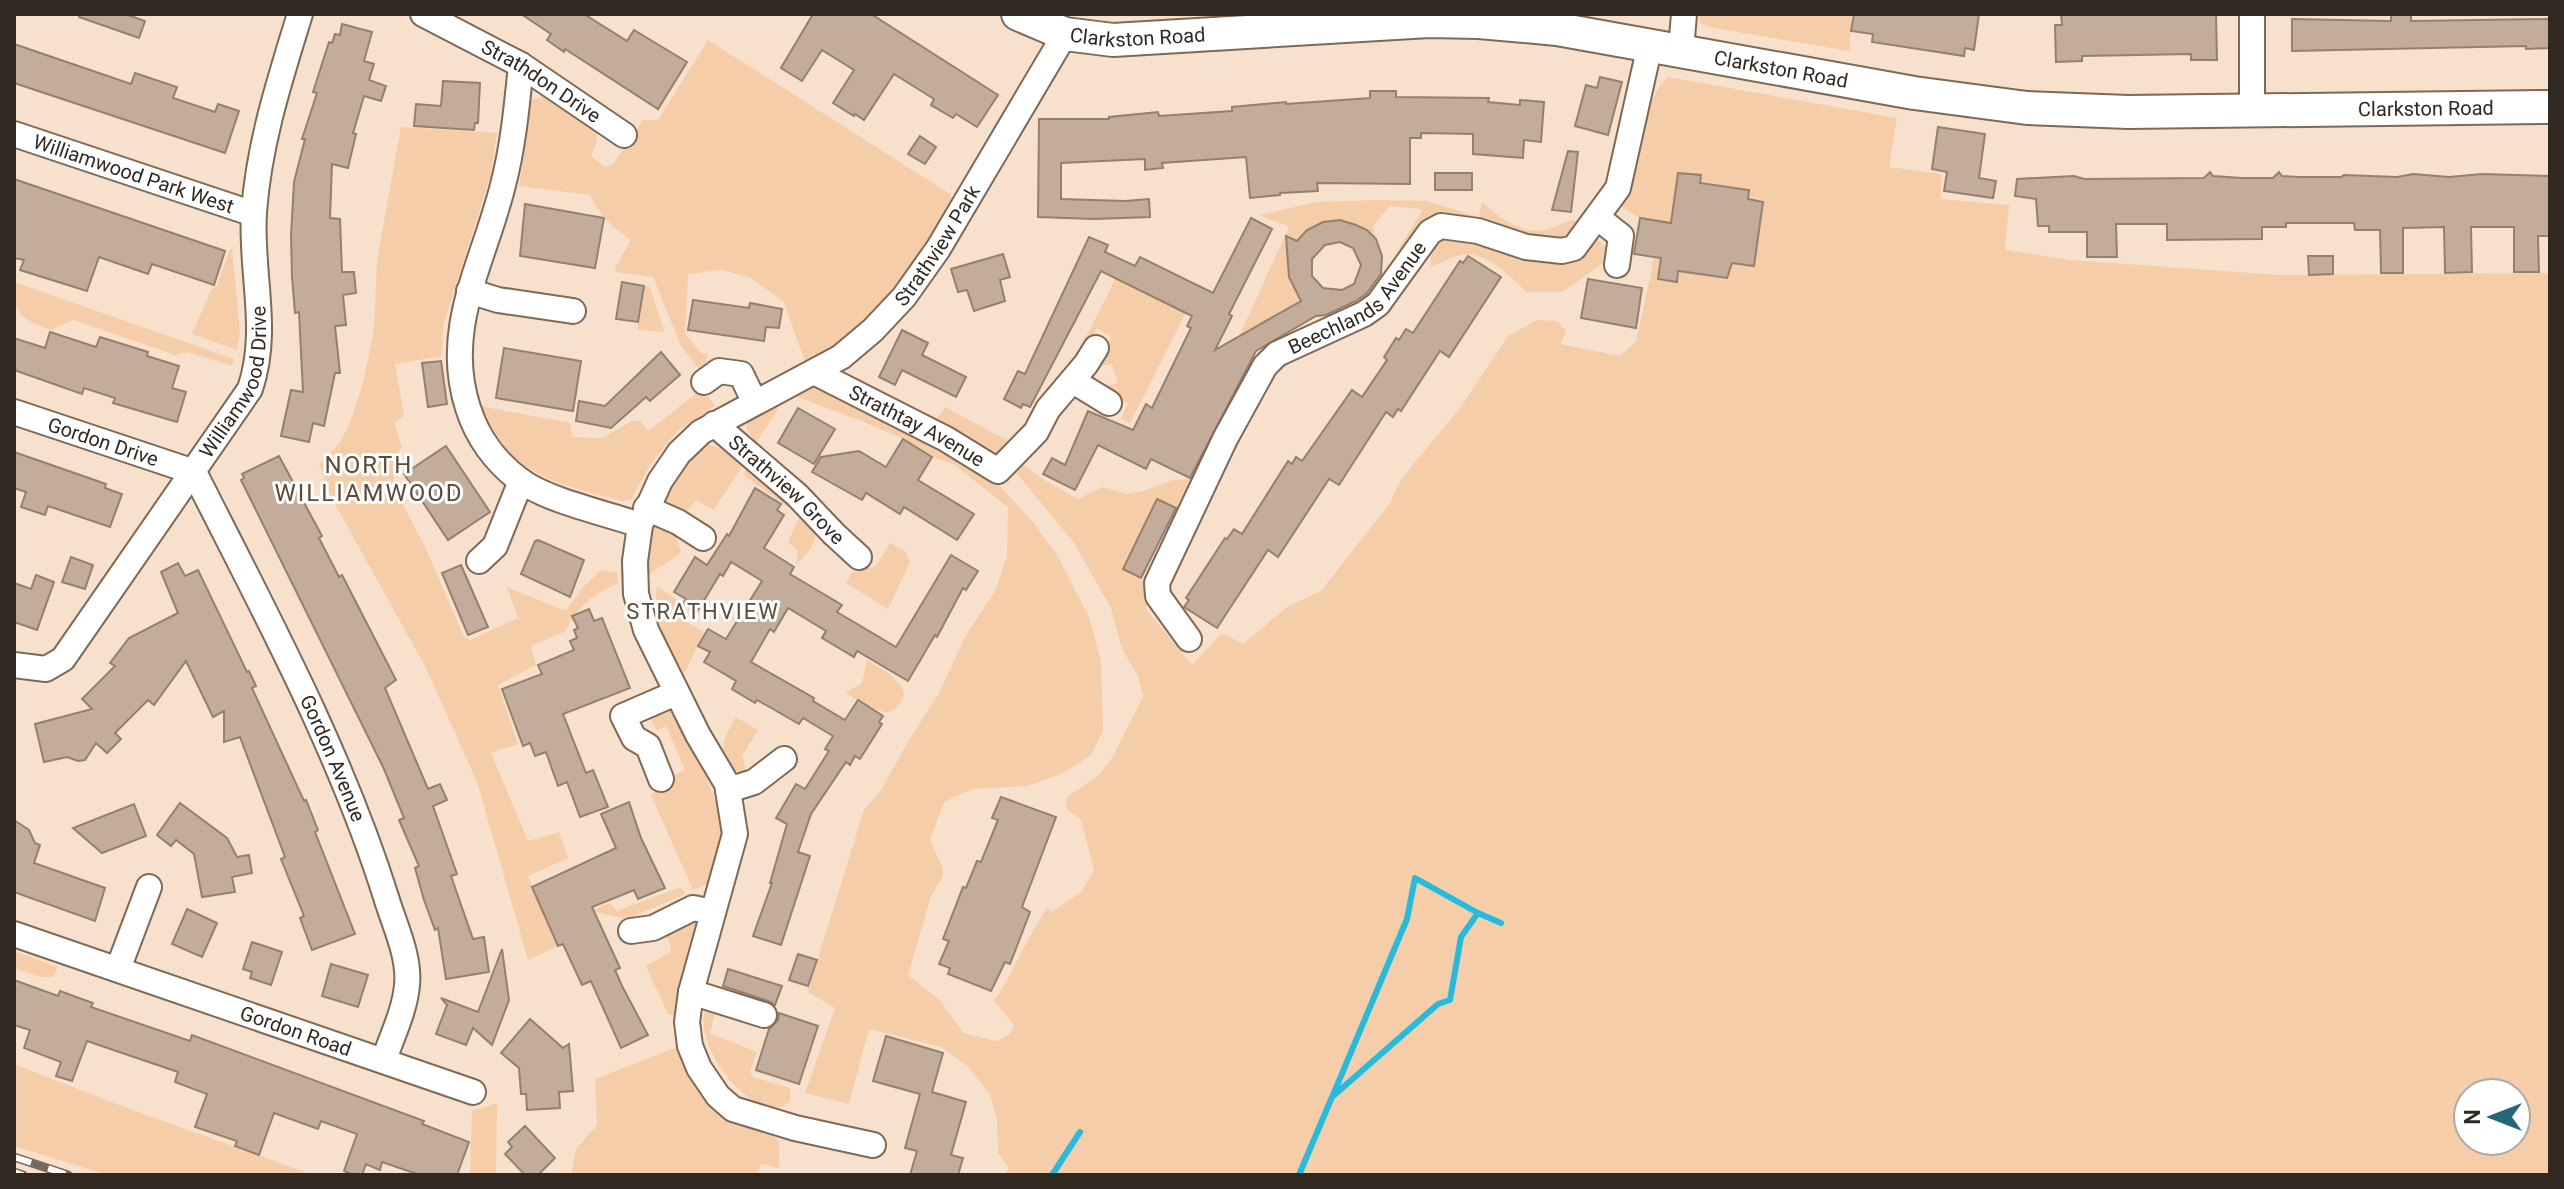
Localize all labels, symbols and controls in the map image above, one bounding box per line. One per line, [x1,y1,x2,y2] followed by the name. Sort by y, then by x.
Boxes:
[1069,22,1206,52] street label: Clarkston Road
[477,35,605,128] street label: Strathdon Drive
[1712,45,1850,93] street label: Clarkston Road
[2358,96,2494,121] street label: Clarkston Road
[30,129,237,218] street label: Williamwood Park West
[890,180,985,311] street label: Strathview Park
[1284,237,1431,359] street label: Beechlands Avenue
[194,305,271,462] street label: Williamwood Drive
[845,380,989,472] street label: Strathtay Avenue
[45,412,162,471] street label: Gordon Drive
[724,430,850,550] street label: Strathview Grove
[274,451,464,507] district label: NORTH WILLIAMWOOD
[626,599,780,624] district label: STRATHVIEW
[295,691,370,825] street label: Gordon Avenue
[237,1001,355,1061] street label: Gordon Road
[2452,1077,2532,1157] north arrow
[2460,1109,2485,1125] text: N

